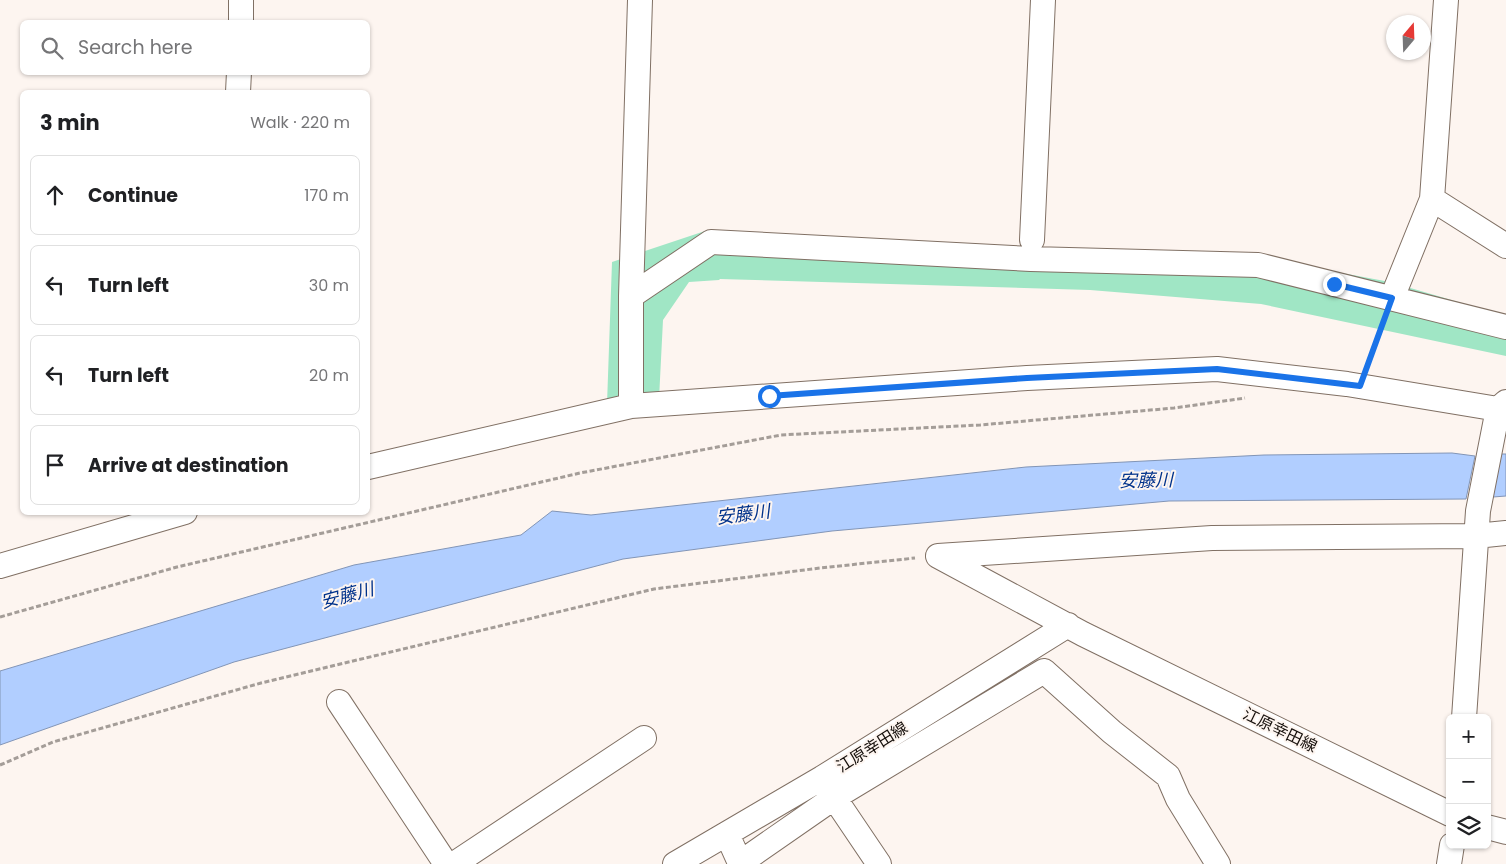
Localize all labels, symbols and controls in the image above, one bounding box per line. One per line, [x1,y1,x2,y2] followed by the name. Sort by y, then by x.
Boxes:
[1386,15,1431,60] north arrow
[20,20,370,75] search box
[38,34,66,62] icon: search
[78,34,192,61] text: Search here
[40,108,100,137] text: 3 min
[250,111,350,134] text: Walk · 220 m
[41,181,69,209] icon: ahead
[88,182,178,209] text: Continue
[304,184,349,207] text: 170 m
[41,271,69,299] icon: left
[88,272,169,299] text: Turn left
[1323,273,1346,296] route end
[309,274,349,297] text: 30 m
[41,361,69,389] icon: left
[88,362,169,389] text: Turn left
[309,364,349,387] text: 20 m
[758,385,781,408] route start
[41,451,69,479] icon: arrive
[88,452,289,479] text: Arrive at destination
[1119,467,1175,493] water label: 安藤川
[715,498,773,530] water label: 安藤川
[318,575,378,614] water label: 安藤川
[1239,702,1321,758] street label: 江原幸田線
[1446,714,1491,849] map controls
[1446,714,1491,759] button: +
[832,716,912,778] street label: 江原幸田線
[1446,759,1491,804] button: −
[1446,804,1491,849] button: layers

